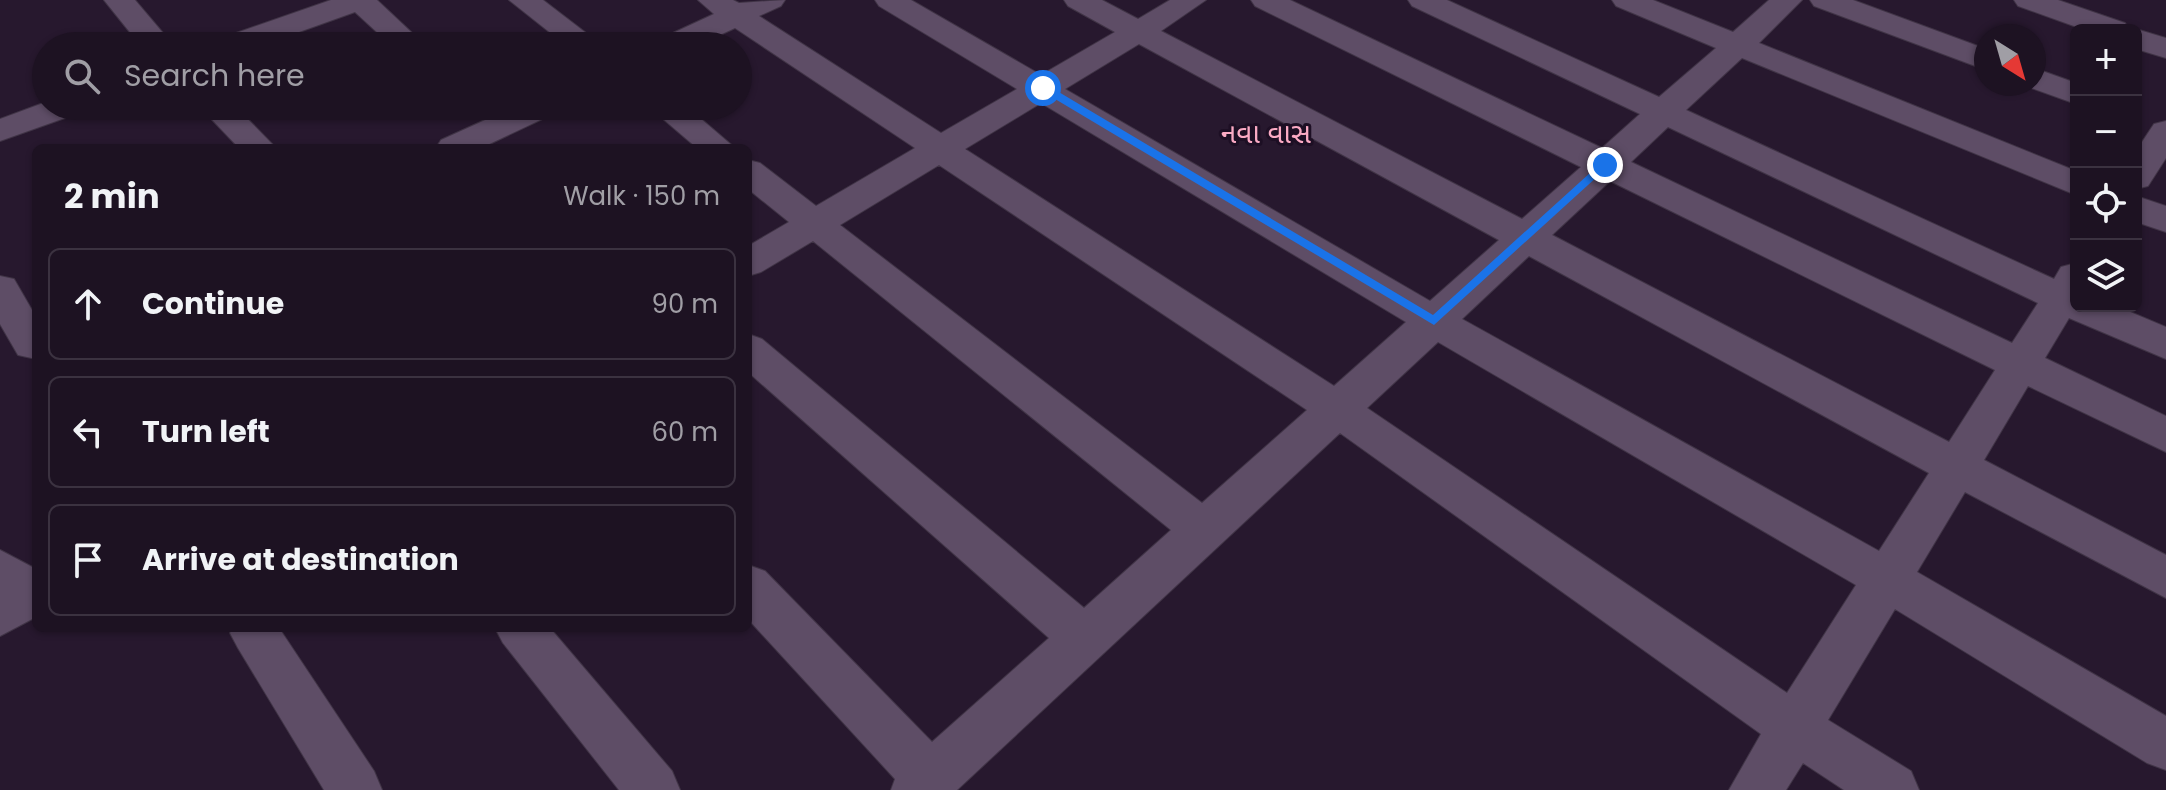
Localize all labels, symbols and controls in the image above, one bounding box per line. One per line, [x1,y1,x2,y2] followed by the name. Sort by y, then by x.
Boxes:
[1974,24,2046,96] north arrow
[2070,24,2142,312] map controls
[2070,24,2142,96] button: +
[32,32,752,120] search box
[60,54,104,98] icon: search
[124,54,305,97] text: Search here
[1025,70,1061,106] route start
[2070,96,2142,168] button: −
[1221,114,1311,153] district label: નવા વાસ
[1587,147,1623,183] route end
[2070,168,2142,240] button: locate
[64,172,160,220] text: 2 min
[563,178,720,214] text: Walk · 150 m
[2070,240,2142,312] button: layers
[66,282,110,326] icon: ahead
[142,282,284,325] text: Continue
[652,286,718,322] text: 90 m
[66,410,110,454] icon: left
[142,410,270,453] text: Turn left
[651,414,718,450] text: 60 m
[66,538,110,582] icon: arrive
[142,538,459,581] text: Arrive at destination

